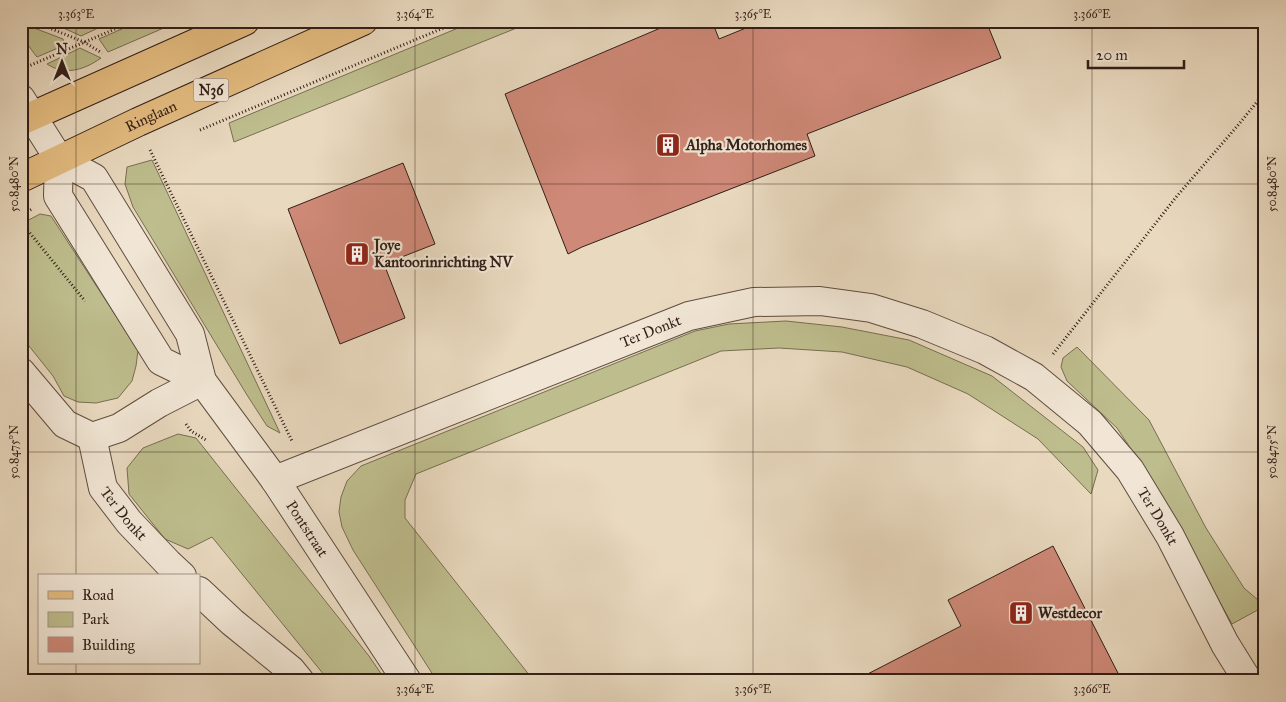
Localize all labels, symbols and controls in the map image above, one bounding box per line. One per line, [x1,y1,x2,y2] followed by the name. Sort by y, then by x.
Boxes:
[58,7,94,21] text: 3.363°E
[396,7,434,21] text: 3.364°E
[735,7,772,21] text: 3.365°E
[1073,7,1111,21] text: 3.366°E
[38,38,88,88] north arrow
[1088,38,1185,70] scale bar
[56,41,68,58] text: N
[1096,46,1128,64] text: 20 m
[194,78,228,102] road number: N36
[122,97,180,136] street label: Ringlaan
[655,132,681,158] building icon: Alpha Motorhomes
[685,136,808,155] place label: Alpha Motorhomes
[7,156,21,212] text: 50.8480°N
[1265,156,1279,212] text: 50.8480°N
[372,236,514,272] place label: Joye Kantoorinrichting NV
[344,241,370,267] building icon: Joye Kantoorinrichting NV
[618,311,684,351] street label: Ter Donkt
[7,425,21,479] text: 50.8475°N
[1265,425,1279,479] text: 50.8475°N
[96,483,151,545] street label: Ter Donkt
[1134,484,1182,549] street label: Ter Donkt
[282,497,332,561] street label: Pontstraat
[38,574,200,664] legend
[82,586,114,604] text: Road
[1008,600,1034,626] building icon: Westdecor
[1038,604,1102,622] place label: Westdecor
[82,610,109,628] text: Park
[82,636,136,654] text: Building
[396,682,434,696] text: 3.364°E
[735,682,772,696] text: 3.365°E
[1073,682,1111,696] text: 3.366°E

